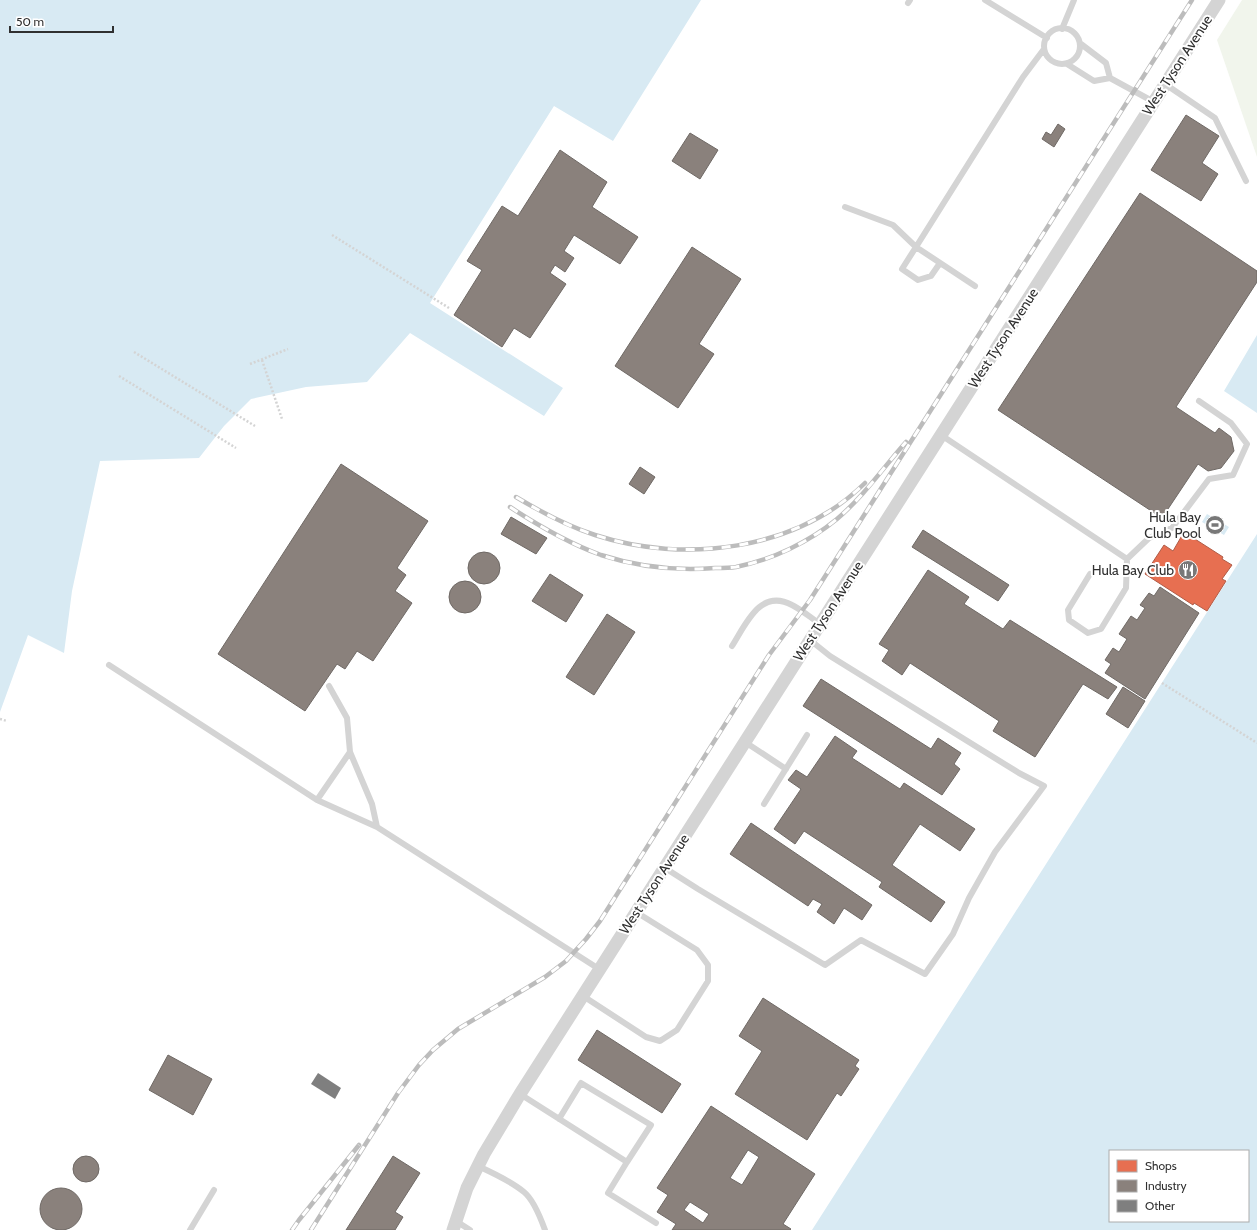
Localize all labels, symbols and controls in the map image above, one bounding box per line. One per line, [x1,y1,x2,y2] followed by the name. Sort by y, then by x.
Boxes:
[10,8,113,34] scale bar
[1138,12,1216,118] street label: West Tyson Avenue
[16,14,44,29] text: 50 m
[964,285,1042,391] street label: West Tyson Avenue
[1144,508,1202,542] place label: Hula Bay Club Pool
[1204,514,1226,536] sports icon: Hula Bay Club Pool
[789,558,867,664] street label: West Tyson Avenue
[1177,559,1199,581] restaurant icon: Hula Bay Club
[1092,561,1174,579] place label: Hula Bay Club
[615,831,693,937] street label: West Tyson Avenue
[1109,1150,1249,1222] legend
[1145,1158,1177,1173] text: Shops
[1145,1178,1186,1193] text: Industry
[1145,1198,1175,1213] text: Other

